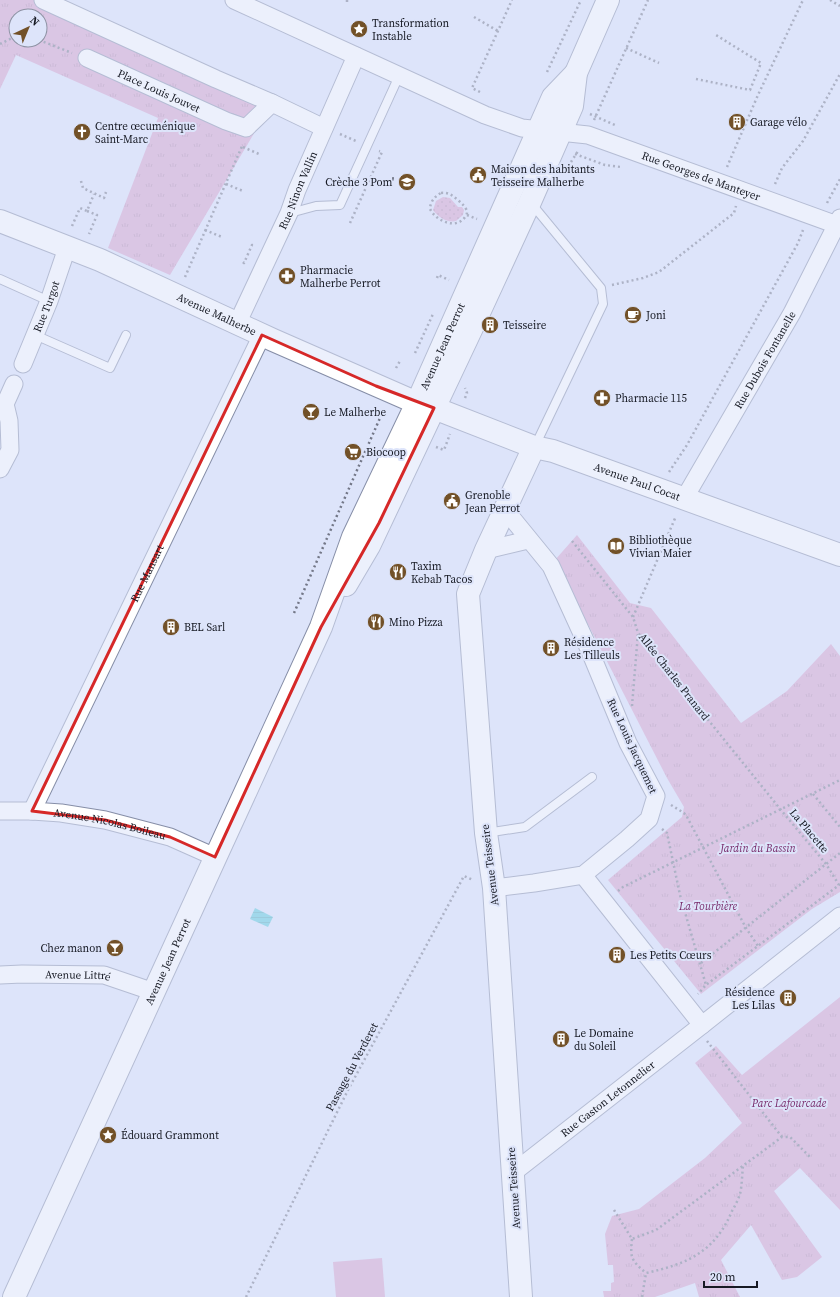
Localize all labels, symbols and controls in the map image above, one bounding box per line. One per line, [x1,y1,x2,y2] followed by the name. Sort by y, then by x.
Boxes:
[8,8,48,48] north arrow
[27,13,43,29] text: N
[372,16,450,44] place label: Transformation Instable
[349,19,369,39] place icon: Transformation Instable
[115,65,203,116] street label: Place Louis Jouvet
[727,112,747,132] building icon: Garage vélo
[750,115,807,130] place label: Garage vélo
[95,119,196,147] place label: Centre œcuménique Saint-Marc
[72,122,92,142] church icon: Centre œcuménique Saint-Marc
[640,148,763,204] street label: Rue Georges de Manteyer
[275,149,321,232] street label: Rue Ninon Vallin
[491,162,595,190] place label: Maison des habitants Teisseire Malherbe
[468,165,488,185] public building icon: Maison des habitants Teisseire Malherbe
[397,172,417,192] school or university icon: Crèche 3 Pom'
[325,175,394,190] place label: Crèche 3 Pom'
[300,263,381,291] place label: Pharmacie Malherbe Perrot
[277,266,297,286] pharmacy icon: Pharmacie Malherbe Perrot
[29,279,63,334] street label: Rue Turgot
[175,289,259,339] street label: Avenue Malherbe
[416,300,468,392] street label: Avenue Jean Perrot
[623,305,643,325] cafe icon: Joni
[645,308,666,323] place label: Joni
[731,308,799,411] street label: Rue Dubois Fontanelle
[480,315,500,335] building icon: Teisseire
[503,318,547,333] place label: Teisseire
[592,388,612,408] pharmacy icon: Pharmacie 115
[615,391,688,406] place label: Pharmacie 115
[301,402,321,422] bar icon: Le Malherbe
[324,405,386,420] place label: Le Malherbe
[343,442,363,462] supermarket icon: Biocoop
[366,445,406,460] place label: Biocoop
[592,459,683,504] street label: Avenue Paul Cocat
[464,488,520,516] place label: Grenoble Jean Perrot
[442,491,462,511] public building icon: Grenoble Jean Perrot
[629,533,692,561] place label: Bibliothèque Vivian Maier
[606,536,626,556] library icon: Bibliothèque Vivian Maier
[127,542,167,605] street label: Rue Mansart
[411,559,472,587] place label: Taxim Kebab Tacos
[388,562,408,582] restaurant icon: Taxim Kebab Tacos
[366,612,386,632] restaurant icon: Mino Pizza
[389,615,443,630] place label: Mino Pizza
[161,617,181,637] building icon: BEL Sarl
[184,620,225,635] place label: BEL Sarl
[635,630,713,724] street label: Allée Charles Pranard
[564,635,620,663] place label: Résidence Les Tilleuls
[541,638,561,658] building icon: Résidence Les Tilleuls
[603,696,661,796] street label: Rue Louis Jacquemet
[53,805,168,843] street label: Avenue Nicolas Boileau
[786,806,832,857] street label: La Placette
[478,823,502,907] street label: Avenue Teisseire
[718,841,797,856] park label: Jardin du Bassin
[678,899,738,914] park label: La Tourbière
[141,915,194,1007] street label: Avenue Jean Perrot
[105,938,125,958] bar icon: Chez manon
[40,941,102,956] place label: Chez manon
[607,945,627,965] building icon: Les Petits Cœurs
[630,948,712,963] place label: Les Petits Cœurs
[45,967,113,984] street label: Avenue Littré
[725,985,775,1013] place label: Résidence Les Lilas
[778,988,798,1008] building icon: Résidence Les Lilas
[322,1020,382,1114] street label: Passage du Verderet
[574,1026,634,1054] place label: Le Domaine du Soleil
[551,1029,571,1049] building icon: Le Domaine du Soleil
[557,1057,658,1140] street label: Rue Gaston Letonnelier
[751,1096,827,1111] park label: Parc Lafourcade
[98,1125,118,1145] place icon: Édouard Grammont
[121,1128,219,1143] place label: Édouard Grammont
[504,1146,524,1229] street label: Avenue Teisseire
[704,1263,757,1289] scale bar
[710,1269,736,1285] text: 20 m

